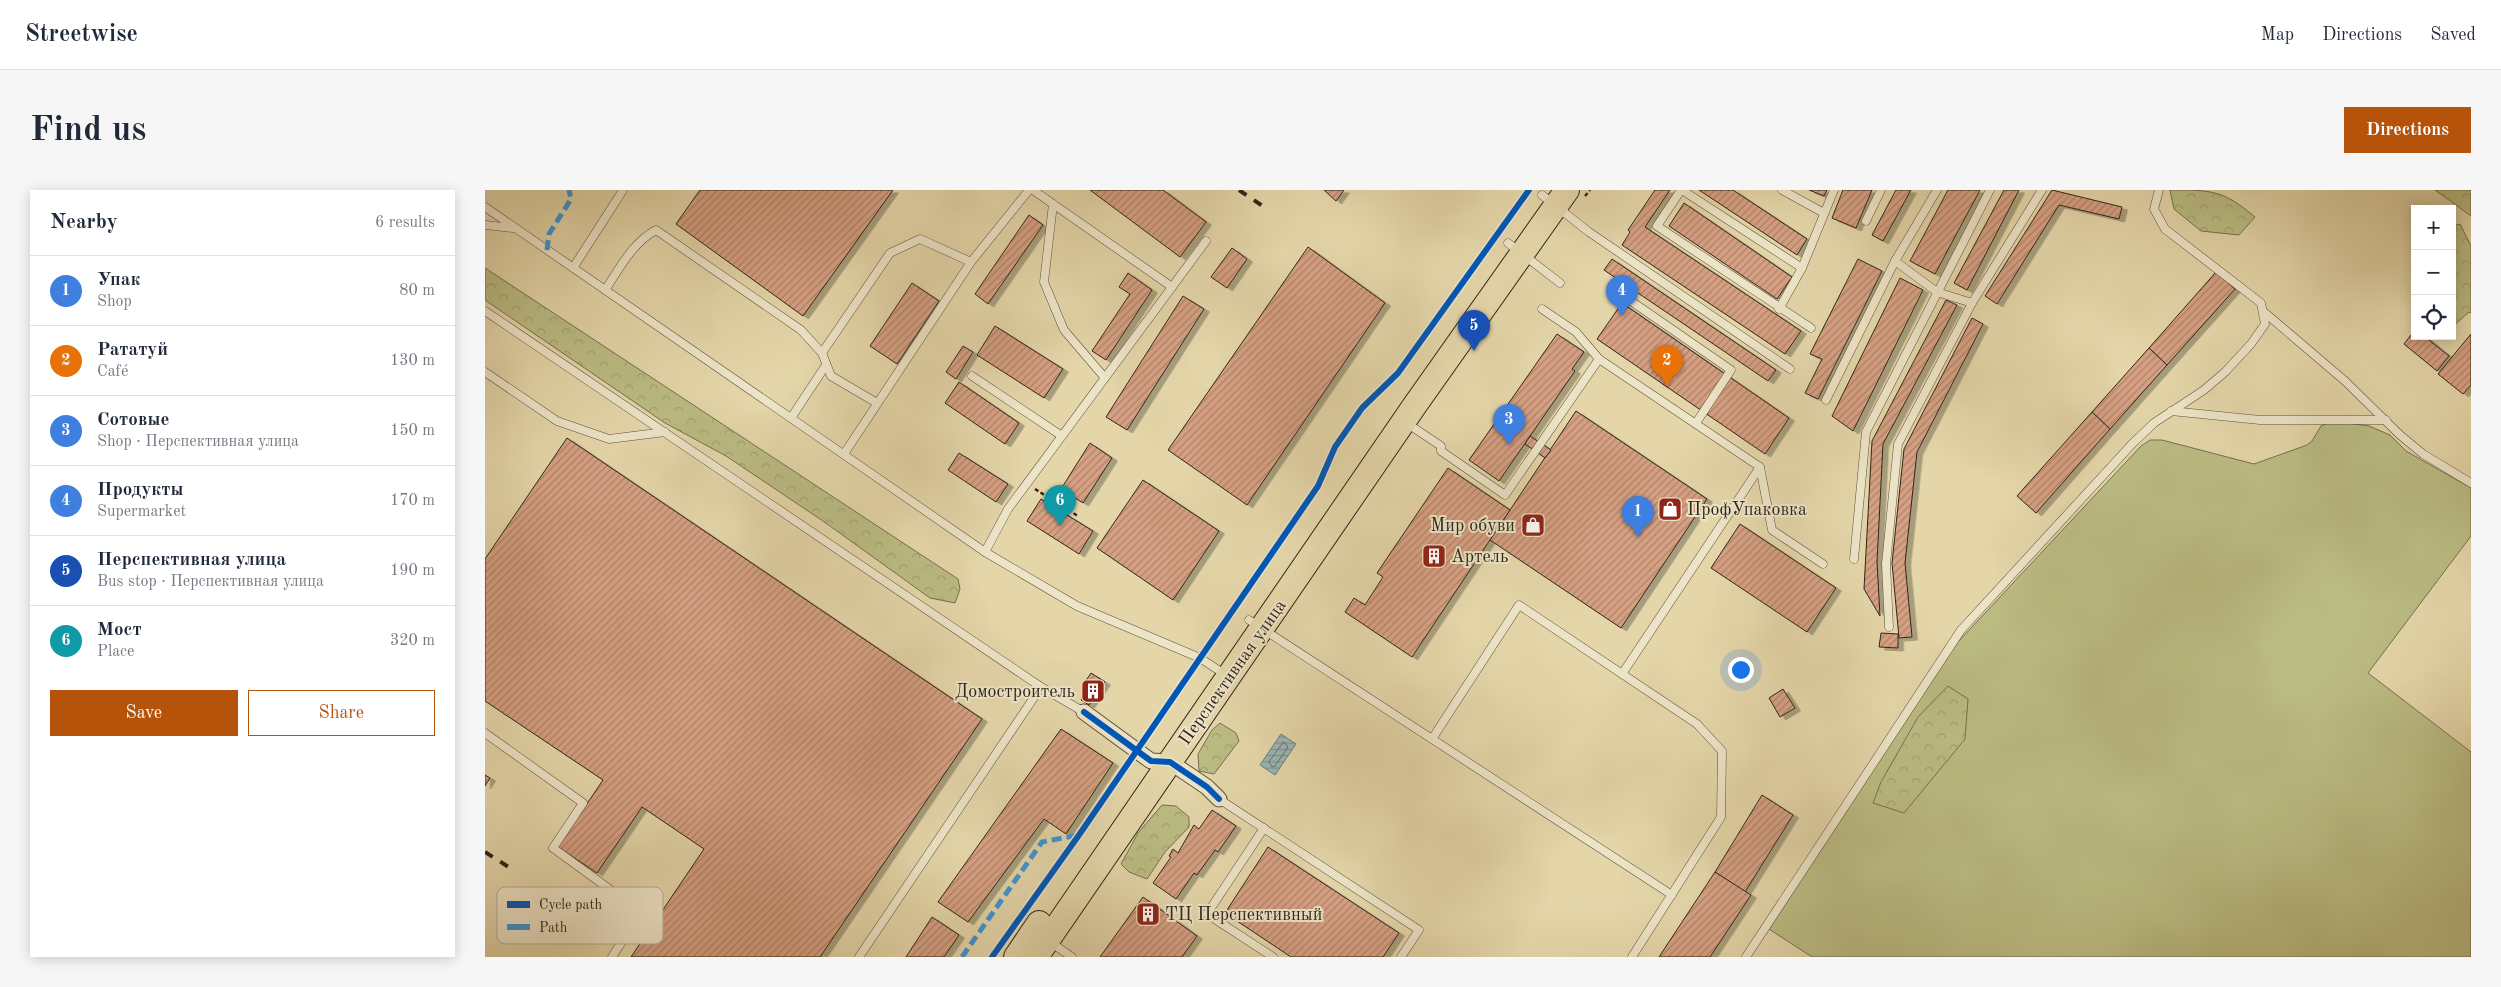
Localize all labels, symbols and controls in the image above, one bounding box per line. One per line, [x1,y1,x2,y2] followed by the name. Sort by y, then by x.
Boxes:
[25,23,138,47] text: Streetwise
[2261,26,2294,44] text: Map
[2322,26,2402,44] text: Directions
[2430,26,2476,44] text: Saved
[2344,107,2471,153] button: Directions
[30,113,146,148] text: Find us
[2411,205,2456,340] map controls
[2411,205,2456,250] button: +
[50,212,118,233] text: Nearby
[375,215,435,231] text: 6 results
[2411,250,2456,295] button: −
[97,271,140,290] text: Упак
[1606,275,1638,316] pin: 4
[61,283,71,299] text: 1
[399,283,435,299] text: 80 m
[97,294,132,310] text: Shop
[2411,295,2456,340] button: locate
[1458,310,1490,351] pin: 5
[97,341,168,360] text: Рататуй
[1651,345,1683,386] pin: 2
[61,353,71,369] text: 2
[390,353,435,369] text: 130 m
[97,364,128,380] text: Café
[1493,404,1525,445] pin: 3
[97,411,169,430] text: Сотовые
[61,423,71,439] text: 3
[390,423,435,439] text: 150 m
[97,434,299,450] text: Shop · Перспективная улица
[97,481,184,500] text: Продукты
[1044,485,1076,526] pin: 6
[61,493,71,509] text: 4
[390,493,435,509] text: 170 m
[1622,496,1654,537] pin: 1
[1657,496,1683,522] shop icon: ПрофУпаковка
[1687,501,1807,520] place label: ПрофУпаковка
[97,504,186,520] text: Supermarket
[1520,512,1546,538] shop icon: Мир обуви
[1430,517,1515,535] place label: Мир обуви
[1421,543,1447,569] building icon: Артель
[1451,548,1508,566] place label: Артель
[97,551,286,570] text: Перспективная улица
[61,563,71,579] text: 5
[390,563,435,579] text: 190 m
[97,574,324,590] text: Bus stop · Перспективная улица
[1176,597,1290,749] street label: Перспективная улица
[97,621,142,640] text: Мост
[61,633,71,649] text: 6
[390,633,435,649] text: 320 m
[97,644,134,660] text: Place
[1728,657,1754,683] your location
[1080,678,1106,704] building icon: Домостроитель
[955,683,1075,701] place label: Домостроитель
[50,690,238,736] button: Save
[248,690,435,736] button: Share
[497,887,663,944] legend
[539,898,602,912] text: Cycle path
[1135,901,1161,927] building icon: ТЦ Перспективный
[1165,906,1322,924] place label: ТЦ Перспективный
[539,921,568,935] text: Path

